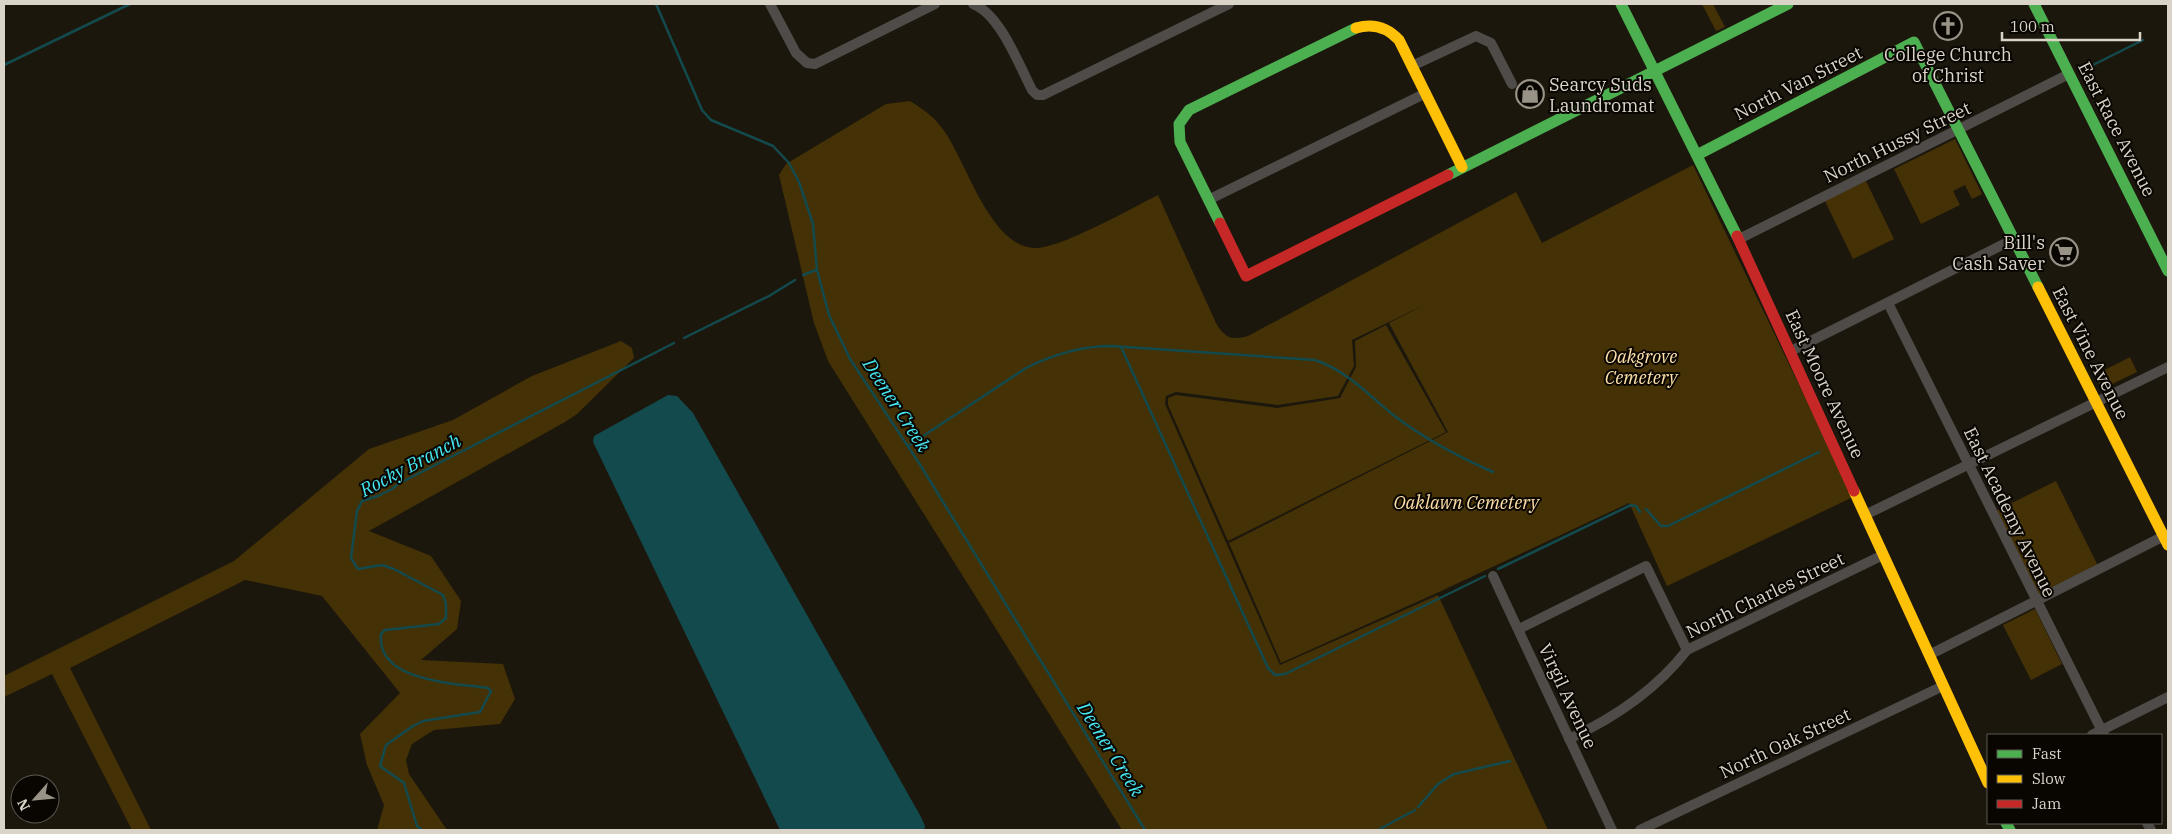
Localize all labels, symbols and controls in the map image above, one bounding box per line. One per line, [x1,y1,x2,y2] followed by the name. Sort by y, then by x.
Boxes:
[2002,10,2140,42] scale bar
[1933,11,1963,41] church icon: College Church of Christ
[2010,17,2055,36] text: 100 m
[1730,41,1866,125] street label: North Van Street
[1884,43,2012,87] place label: College Church of Christ
[2073,58,2161,200] street label: East Race Avenue
[1549,73,1654,117] place label: Searcy Suds Laundromat
[1515,79,1545,109] shop icon: Searcy Suds Laundromat
[1820,96,1974,188] street label: North Hussy Street
[1952,231,2045,275] place label: Bill's Cash Saver
[2049,237,2079,267] supermarket icon: Bill's Cash Saver
[2048,283,2134,423] street label: East Vine Avenue
[1780,306,1870,462] street label: East Moore Avenue
[1605,345,1679,389] park label: Oakgrove Cemetery
[857,353,937,457] water label: Deener Creek
[1959,423,2061,601] street label: East Academy Avenue
[354,428,465,502] water label: Rocky Branch
[1393,491,1540,514] park label: Oaklawn Cemetery
[1682,547,1848,643] street label: North Charles Street
[1534,640,1602,752] street label: Virgil Avenue
[1072,696,1150,802] water label: Deener Creek
[1716,703,1854,783] street label: North Oak Street
[1987,734,2162,824] legend
[2032,744,2062,763] text: Fast
[2032,769,2066,788] text: Slow
[10,774,60,824] north arrow
[2032,794,2061,813] text: Jam
[13,796,34,814] text: N

